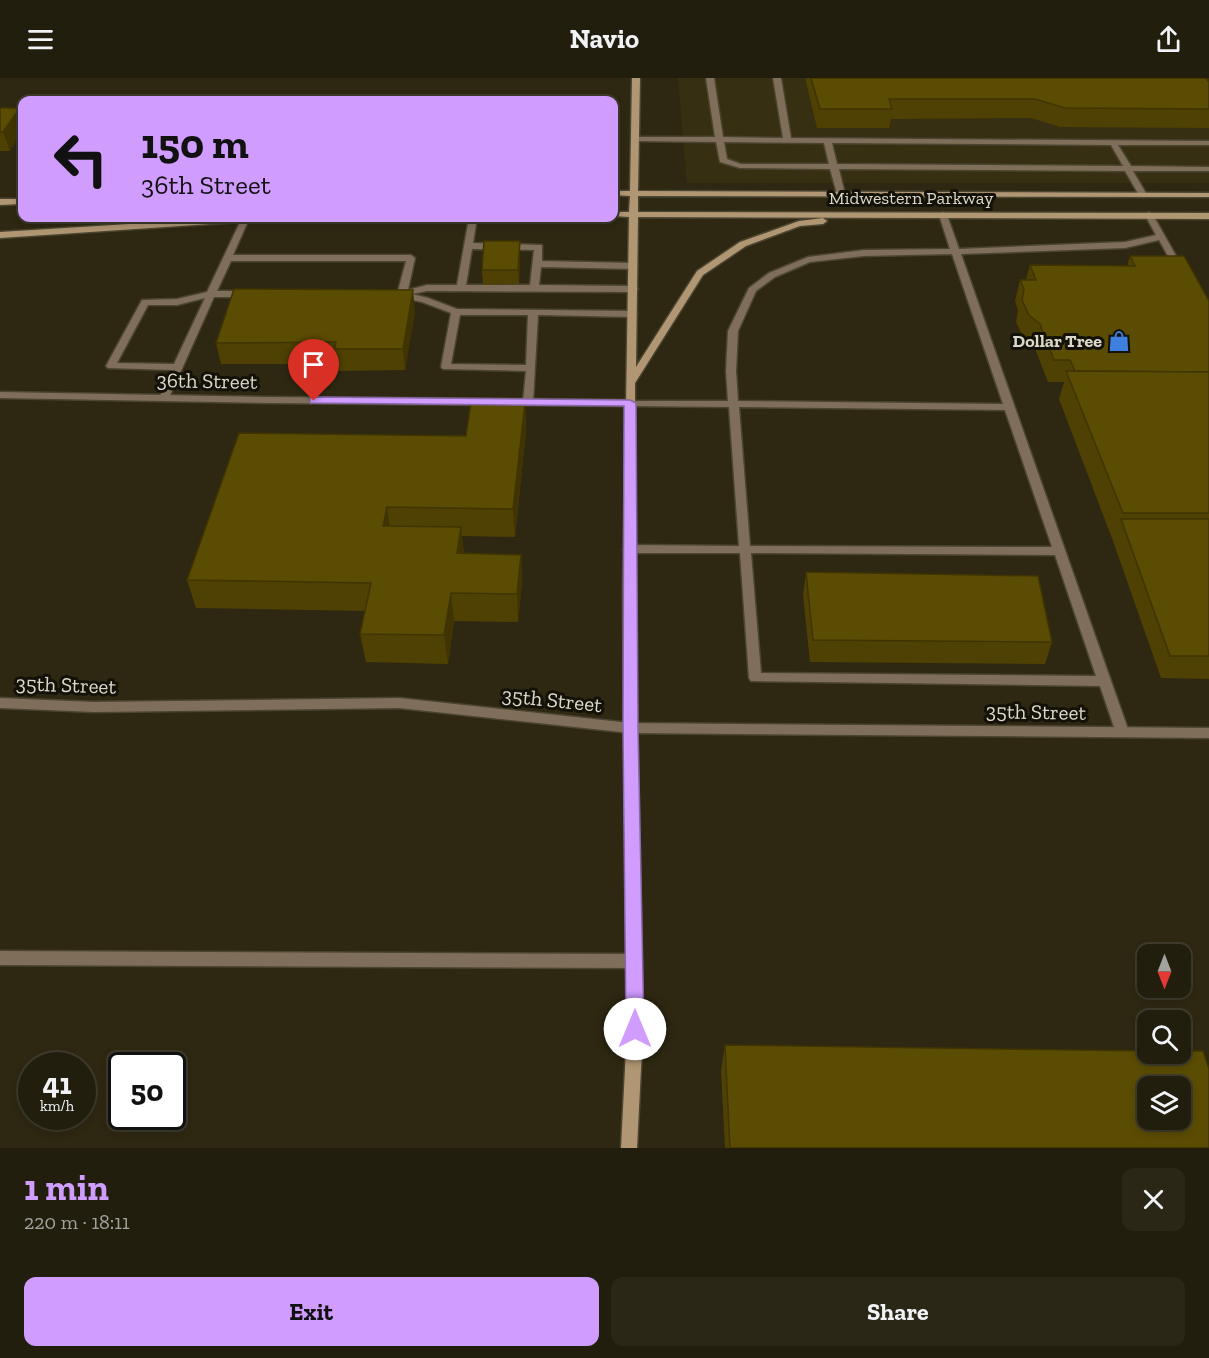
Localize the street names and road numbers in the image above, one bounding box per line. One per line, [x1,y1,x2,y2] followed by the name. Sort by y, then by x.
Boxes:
[829,187,994,209] street label: Midwestern Parkway
[156,367,258,394] street label: 36th Street
[15,670,117,699] street label: 35th Street
[501,682,604,717] street label: 35th Street
[986,698,1087,725] street label: 35th Street

